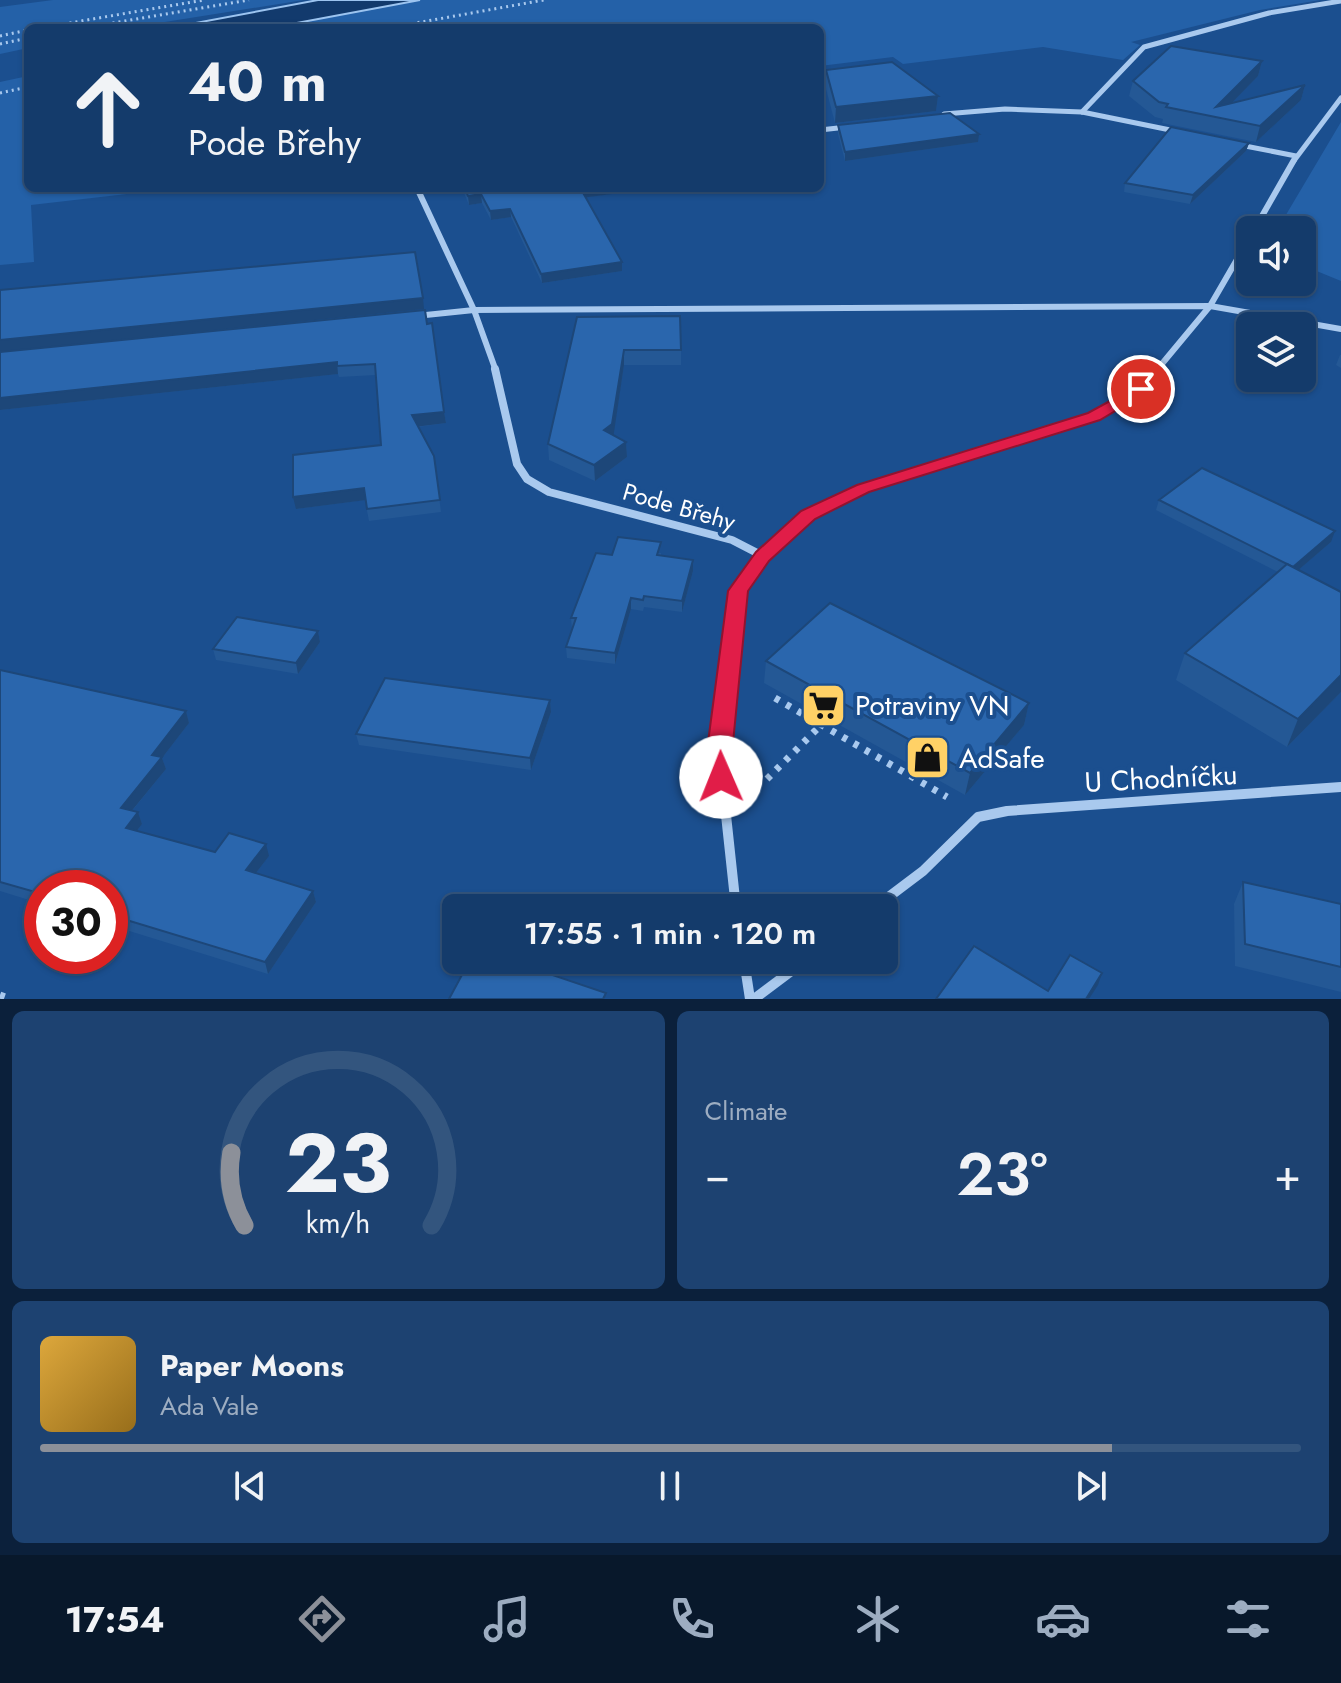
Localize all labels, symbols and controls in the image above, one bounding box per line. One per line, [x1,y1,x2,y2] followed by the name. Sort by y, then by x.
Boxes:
[188,41,327,122] text: 40 m
[56,56,160,160] icon: ahead
[188,116,361,168] text: Pode Břehy
[1236,216,1316,392] map controls
[1236,216,1316,296] button: sound
[1236,312,1316,392] button: layers
[1107,355,1175,423] pin
[1119,367,1163,411] icon: arrive
[619,474,740,539] street label: Pode Břehy
[800,681,848,729] supermarket icon: Potraviny VN
[855,685,1010,726] place label: Potraviny VN
[904,734,952,782] shop icon: AdSafe
[679,735,763,819] position arrow
[959,738,1045,779] place label: AdSafe
[1083,754,1239,803] street label: U Chodníčku
[24,870,128,974] speed limit sign: 30
[524,912,816,955] text: 17:55 · 1 min · 120 m
[705,1092,787,1130] text: Climate
[285,1103,391,1223] text: 23
[957,1131,1048,1218] text: 23°
[705,1143,730,1207] text: −
[1274,1143,1301,1207] text: +
[306,1202,371,1244] text: km/h
[160,1344,344,1387] text: Paper Moons
[160,1387,259,1425] text: Ada Vale
[228,1464,272,1508] icon: previous
[648,1464,692,1508] icon: pause
[1069,1464,1113,1508] icon: next
[294,1591,350,1647] icon: directions
[479,1591,535,1647] icon: music
[664,1591,720,1647] icon: phone
[850,1591,906,1647] icon: climate
[1035,1591,1091,1647] icon: car
[1220,1591,1276,1647] icon: filters
[65,1593,165,1645] text: 17:54

